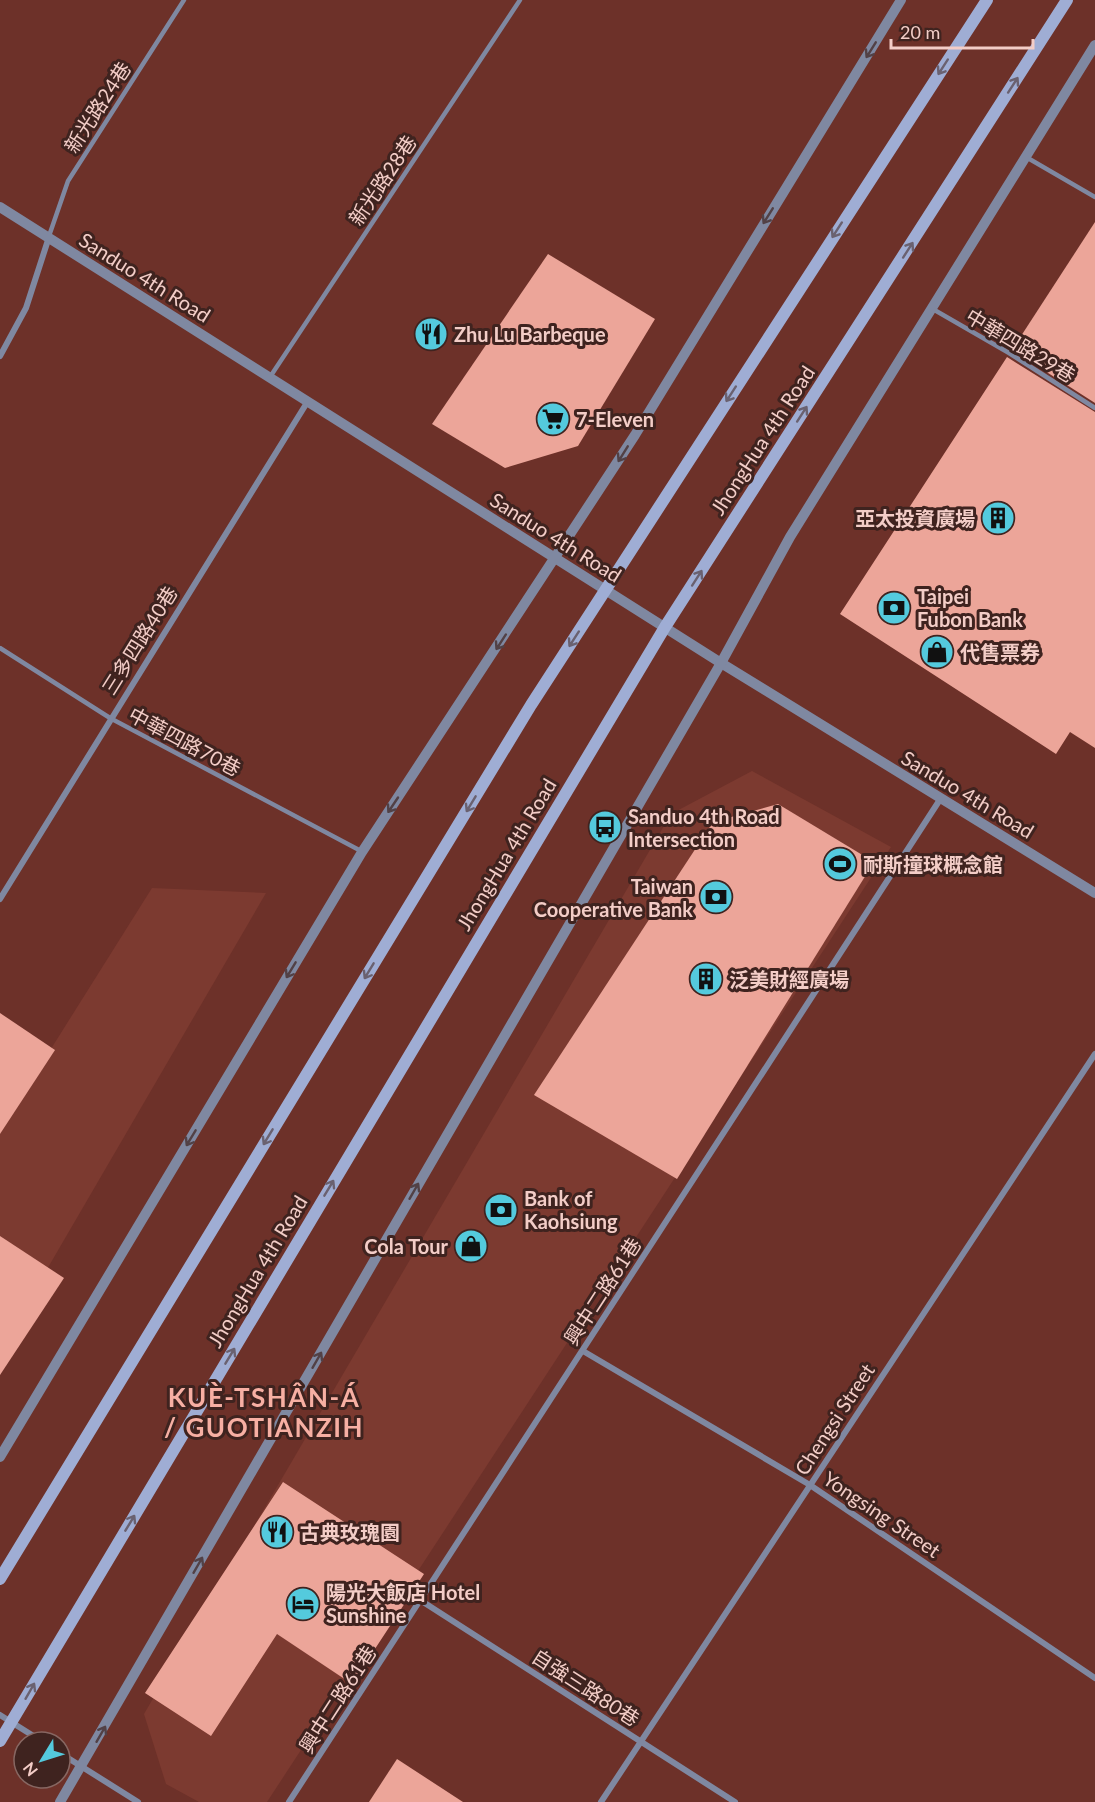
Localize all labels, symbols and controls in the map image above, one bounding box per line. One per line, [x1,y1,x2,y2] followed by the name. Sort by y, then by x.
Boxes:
[891,12,1034,50] scale bar
[900,21,940,43] text: 20 m
[864,41,876,58] one-way arrow
[59,57,135,157] street label: 新光路24巷
[937,58,950,75] one-way arrow
[1006,77,1019,94] one-way arrow
[343,131,421,229] street label: 新光路28巷
[762,207,774,224] one-way arrow
[831,221,843,238] one-way arrow
[75,227,215,327] street label: Sanduo 4th Road
[901,241,914,258] one-way arrow
[962,303,1080,387] street label: 中華四路29巷
[413,316,449,352] restaurant icon: Zhu Lu Barbeque
[454,322,606,346] place label: Zhu Lu Barbeque
[705,361,819,519] street label: JhongHua 4th Road
[724,385,737,402] one-way arrow
[535,401,571,437] supermarket icon: 7-Eleven
[797,406,809,423] one-way arrow
[576,407,654,431] place label: 7-Eleven
[616,445,628,462] one-way arrow
[486,487,626,587] street label: Sanduo 4th Road
[980,500,1016,536] building icon: 亞太投資廣場
[855,506,975,530] place label: 亞太投資廣場
[691,570,703,587] one-way arrow
[96,581,182,699] street label: 三多四路40巷
[917,584,1023,631] place label: Taipei Fubon Bank
[876,590,912,626] bank icon: Taipei Fubon Bank
[568,630,580,646] one-way arrow
[495,633,507,650] one-way arrow
[919,634,955,670] shop icon: 代售票券
[960,640,1040,664] place label: 代售票券
[125,701,245,781] street label: 中華四路70巷
[898,745,1038,843] street label: Sanduo 4th Road
[451,774,561,934] street label: JhongHua 4th Road
[464,795,476,812] one-way arrow
[387,796,400,813] one-way arrow
[628,804,780,851] place label: Sanduo 4th Road Intersection
[587,809,623,845] bus stop icon: Sanduo 4th Road Intersection
[822,846,858,882] sports icon: 耐斯撞球概念館
[863,852,1003,876] place label: 耐斯撞球概念館
[534,874,693,921] place label: Taiwan Cooperative Bank
[698,879,734,915] bank icon: Taiwan Cooperative Bank
[285,961,297,978] one-way arrow
[688,961,724,997] building icon: 泛美財經廣場
[363,962,375,979] one-way arrow
[729,967,849,991] place label: 泛美財經廣場
[262,1128,274,1145] one-way arrow
[184,1129,196,1146] one-way arrow
[324,1180,336,1197] one-way arrow
[408,1183,420,1200] one-way arrow
[524,1186,618,1233] place label: Bank of Kaohsiung
[202,1191,312,1351] street label: JhongHua 4th Road
[483,1192,519,1228] bank icon: Bank of Kaohsiung
[453,1228,489,1264] shop icon: Cola Tour
[558,1233,646,1349] street label: 興中二路61巷
[364,1234,449,1258] place label: Cola Tour
[224,1348,236,1365] one-way arrow
[311,1352,323,1369] one-way arrow
[789,1359,879,1479] street label: Chengsi Street
[164,1381,364,1443] district label: KUÈ-TSHÂN-Á / GUOTIANZIH
[819,1466,945,1562] street label: Yongsing Street
[259,1514,295,1550] restaurant icon: 古典玫瑰園
[124,1515,136,1532] one-way arrow
[300,1520,400,1544] place label: 古典玫瑰園
[193,1557,205,1574] one-way arrow
[326,1580,480,1627] place label: 陽光大飯店 Hotel Sunshine
[285,1586,321,1622] hotel icon: 陽光大飯店 Hotel Sunshine
[293,1641,381,1757] street label: 興中二路61巷
[528,1643,644,1731] street label: 自強三路80巷
[24,1683,36,1700] one-way arrow
[95,1726,107,1743] one-way arrow
[12,1730,72,1790] north arrow
[19,1759,41,1780] text: N

